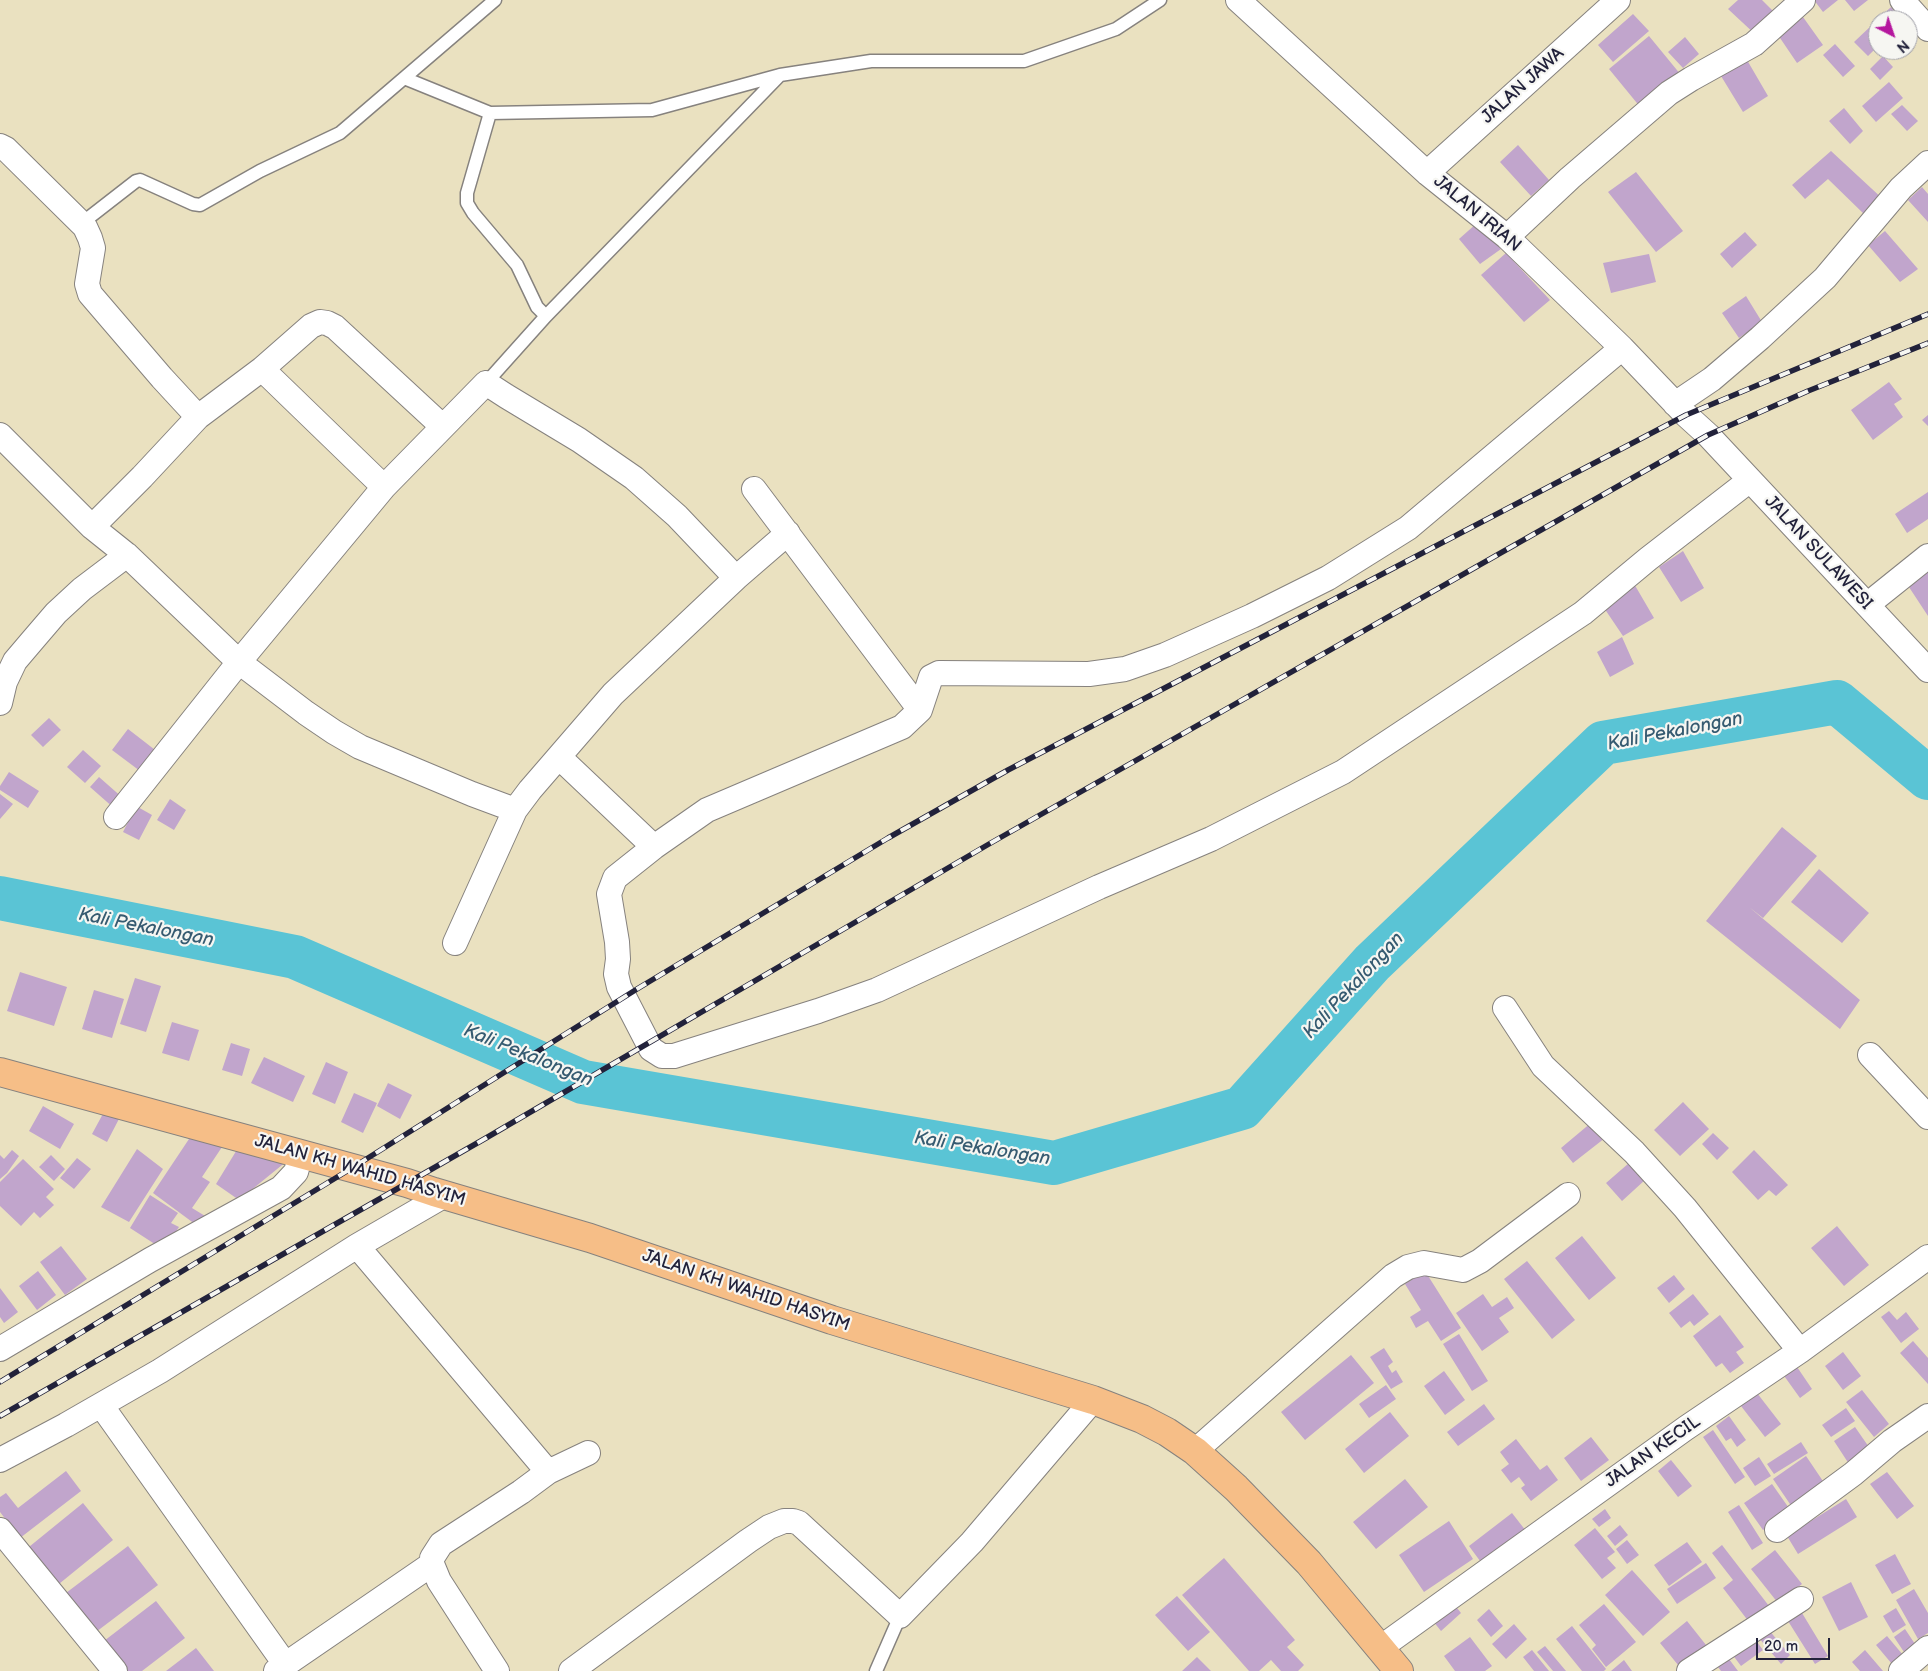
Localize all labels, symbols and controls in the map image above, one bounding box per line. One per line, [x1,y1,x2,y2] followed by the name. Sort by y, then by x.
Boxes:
[1868,10,1918,60] north arrow
[1893,36,1912,56] text: N
[1477,43,1569,129] street label: JALAN JAWA
[1429,171,1525,257] street label: JALAN IRIAN
[1760,491,1876,615] street label: JALAN SULAWESI
[1605,708,1745,756] water label: Kali Pekalongan
[76,904,216,952] water label: Kali Pekalongan
[1299,928,1409,1044] water label: Kali Pekalongan
[460,1020,596,1092] water label: Kali Pekalongan
[912,1127,1052,1171] water label: Kali Pekalongan
[252,1131,468,1211] street label: JALAN KH WAHID HASYIM
[639,1245,853,1337] street label: JALAN KH WAHID HASYIM
[1601,1411,1705,1493] street label: JALAN KECIL
[1758,1628,1832,1660] scale bar
[1764,1637,1798,1656] text: 20 m

